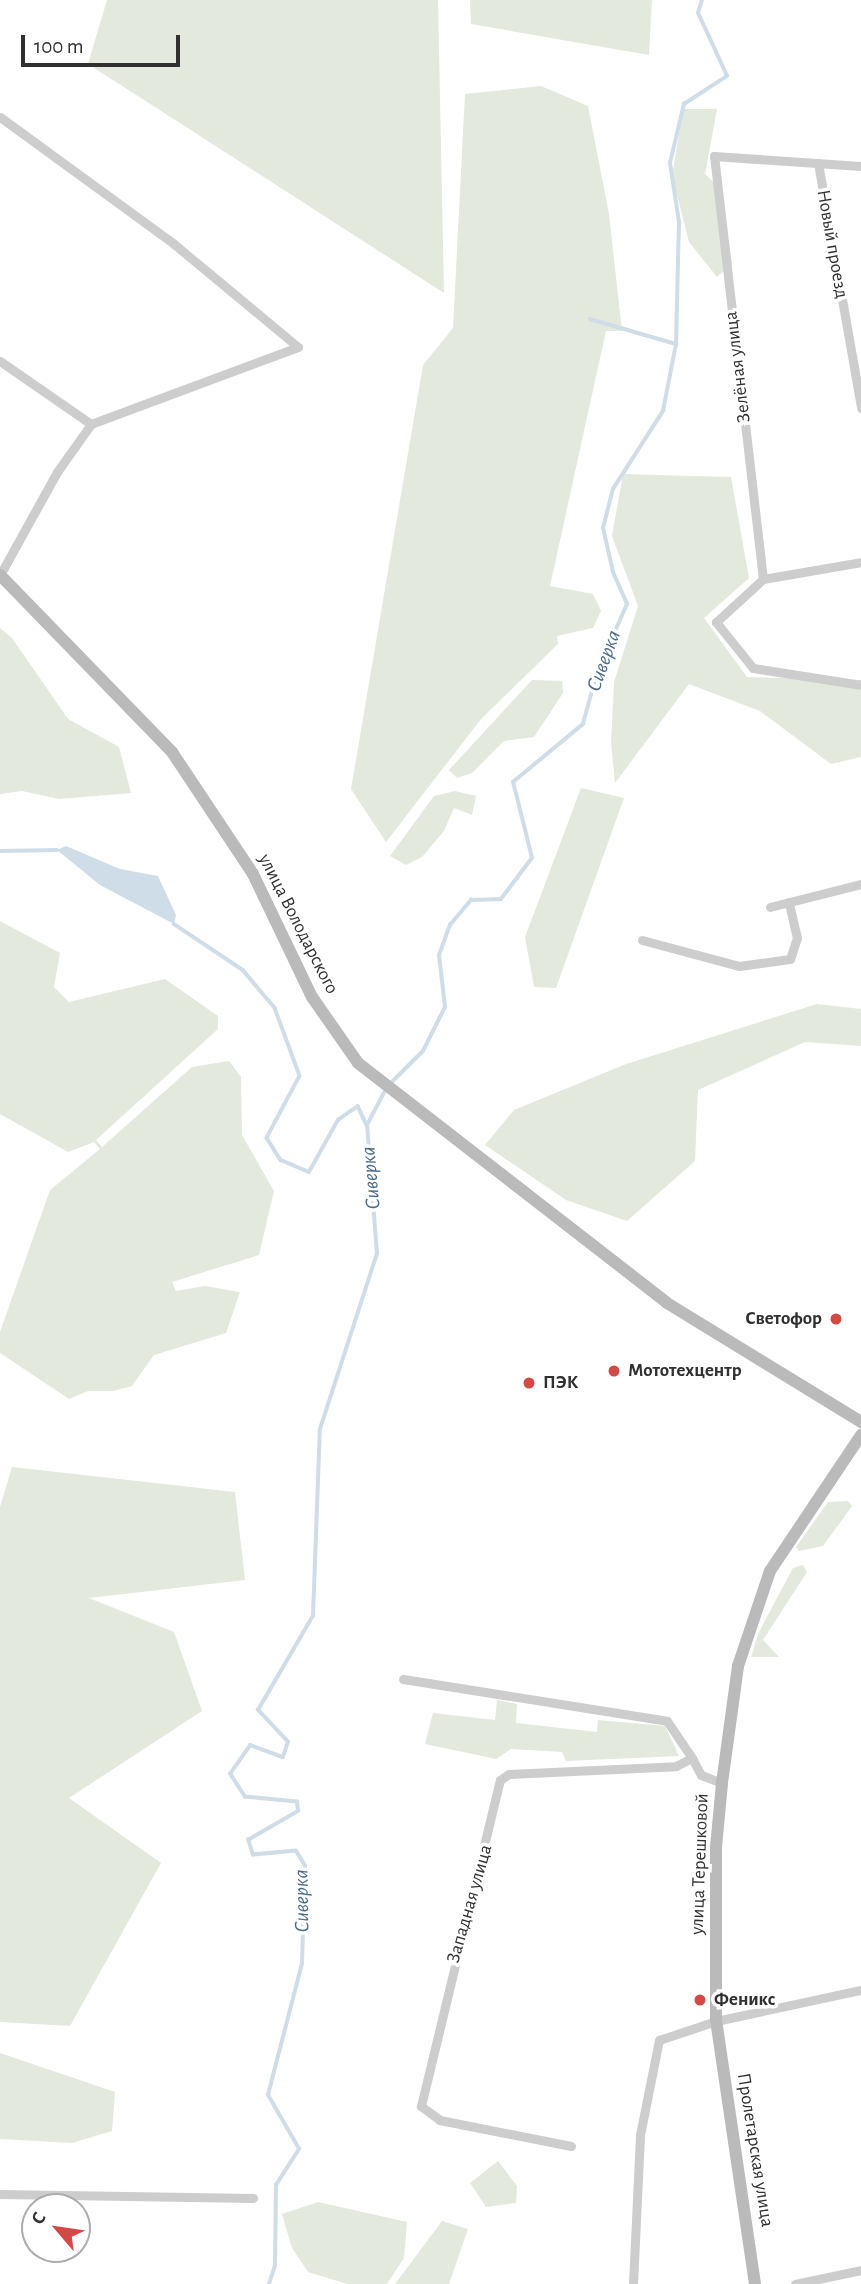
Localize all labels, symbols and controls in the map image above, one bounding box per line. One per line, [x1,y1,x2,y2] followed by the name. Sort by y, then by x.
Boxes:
[24,21,184,65] scale bar
[34,36,84,57] text: 100 m
[811,188,853,300] street label: Новый проезд
[720,310,756,424] street label: Зелёная улица
[581,627,627,695] water label: Сиверка
[253,850,343,998] street label: улица Володарского
[356,1145,386,1211] water label: Сиверка
[745,1308,822,1330] place label: Светофор
[828,1311,844,1327] marker: Светофор
[628,1360,742,1382] place label: Мототехцентр
[606,1363,622,1379] marker: Мототехцентр
[543,1372,578,1394] place label: ПЭК
[521,1375,537,1391] marker: ПЭК
[686,1793,714,1935] street label: улица Терешковой
[442,1842,498,1966] street label: Западная улица
[289,1869,315,1933] water label: Сиверка
[714,1989,775,2011] place label: Феникс
[692,1992,708,2008] marker: Феникс
[732,2071,778,2229] street label: Пролетарская улица
[21,2193,91,2263] north arrow
[28,2209,50,2228] text: С

